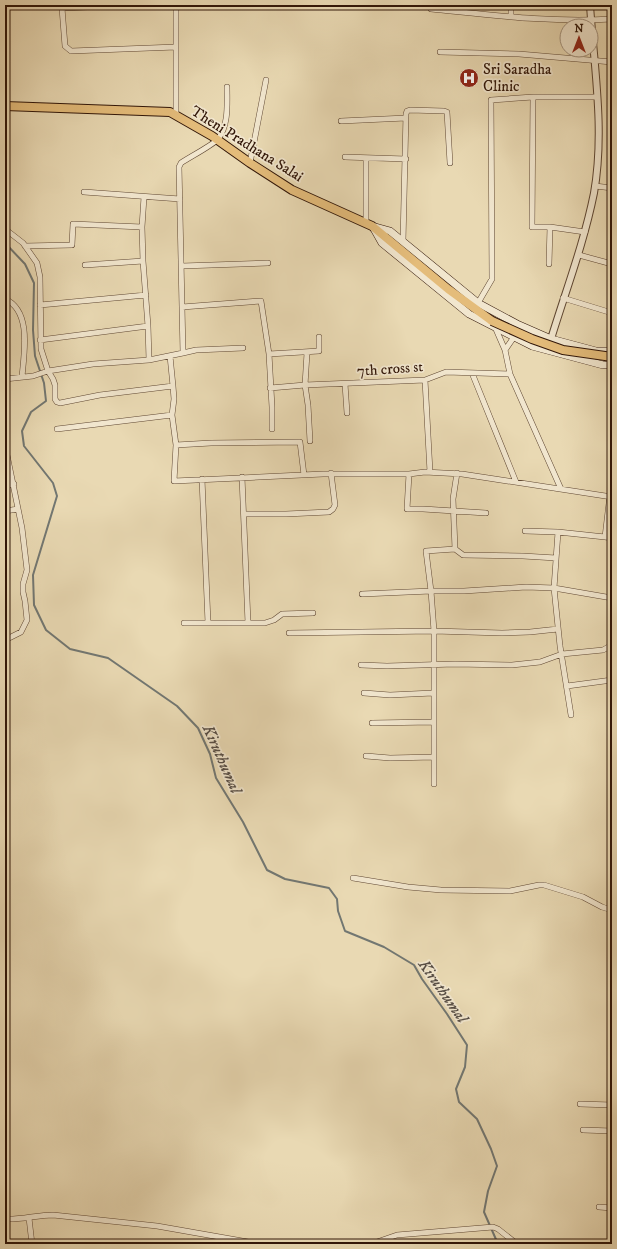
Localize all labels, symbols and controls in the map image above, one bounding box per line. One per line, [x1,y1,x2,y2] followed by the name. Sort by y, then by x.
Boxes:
[559,18,599,58] north arrow
[574,22,584,36] text: N
[483,60,552,96] place label: Sri Saradha Clinic
[458,67,480,89] hospital icon: Sri Saradha Clinic
[187,102,307,186] street label: Theni Pradhana Salai
[356,357,424,381] street label: 7th cross st
[198,721,247,798] water label: Kiruthumal
[413,954,473,1028] water label: Kiruthumal

